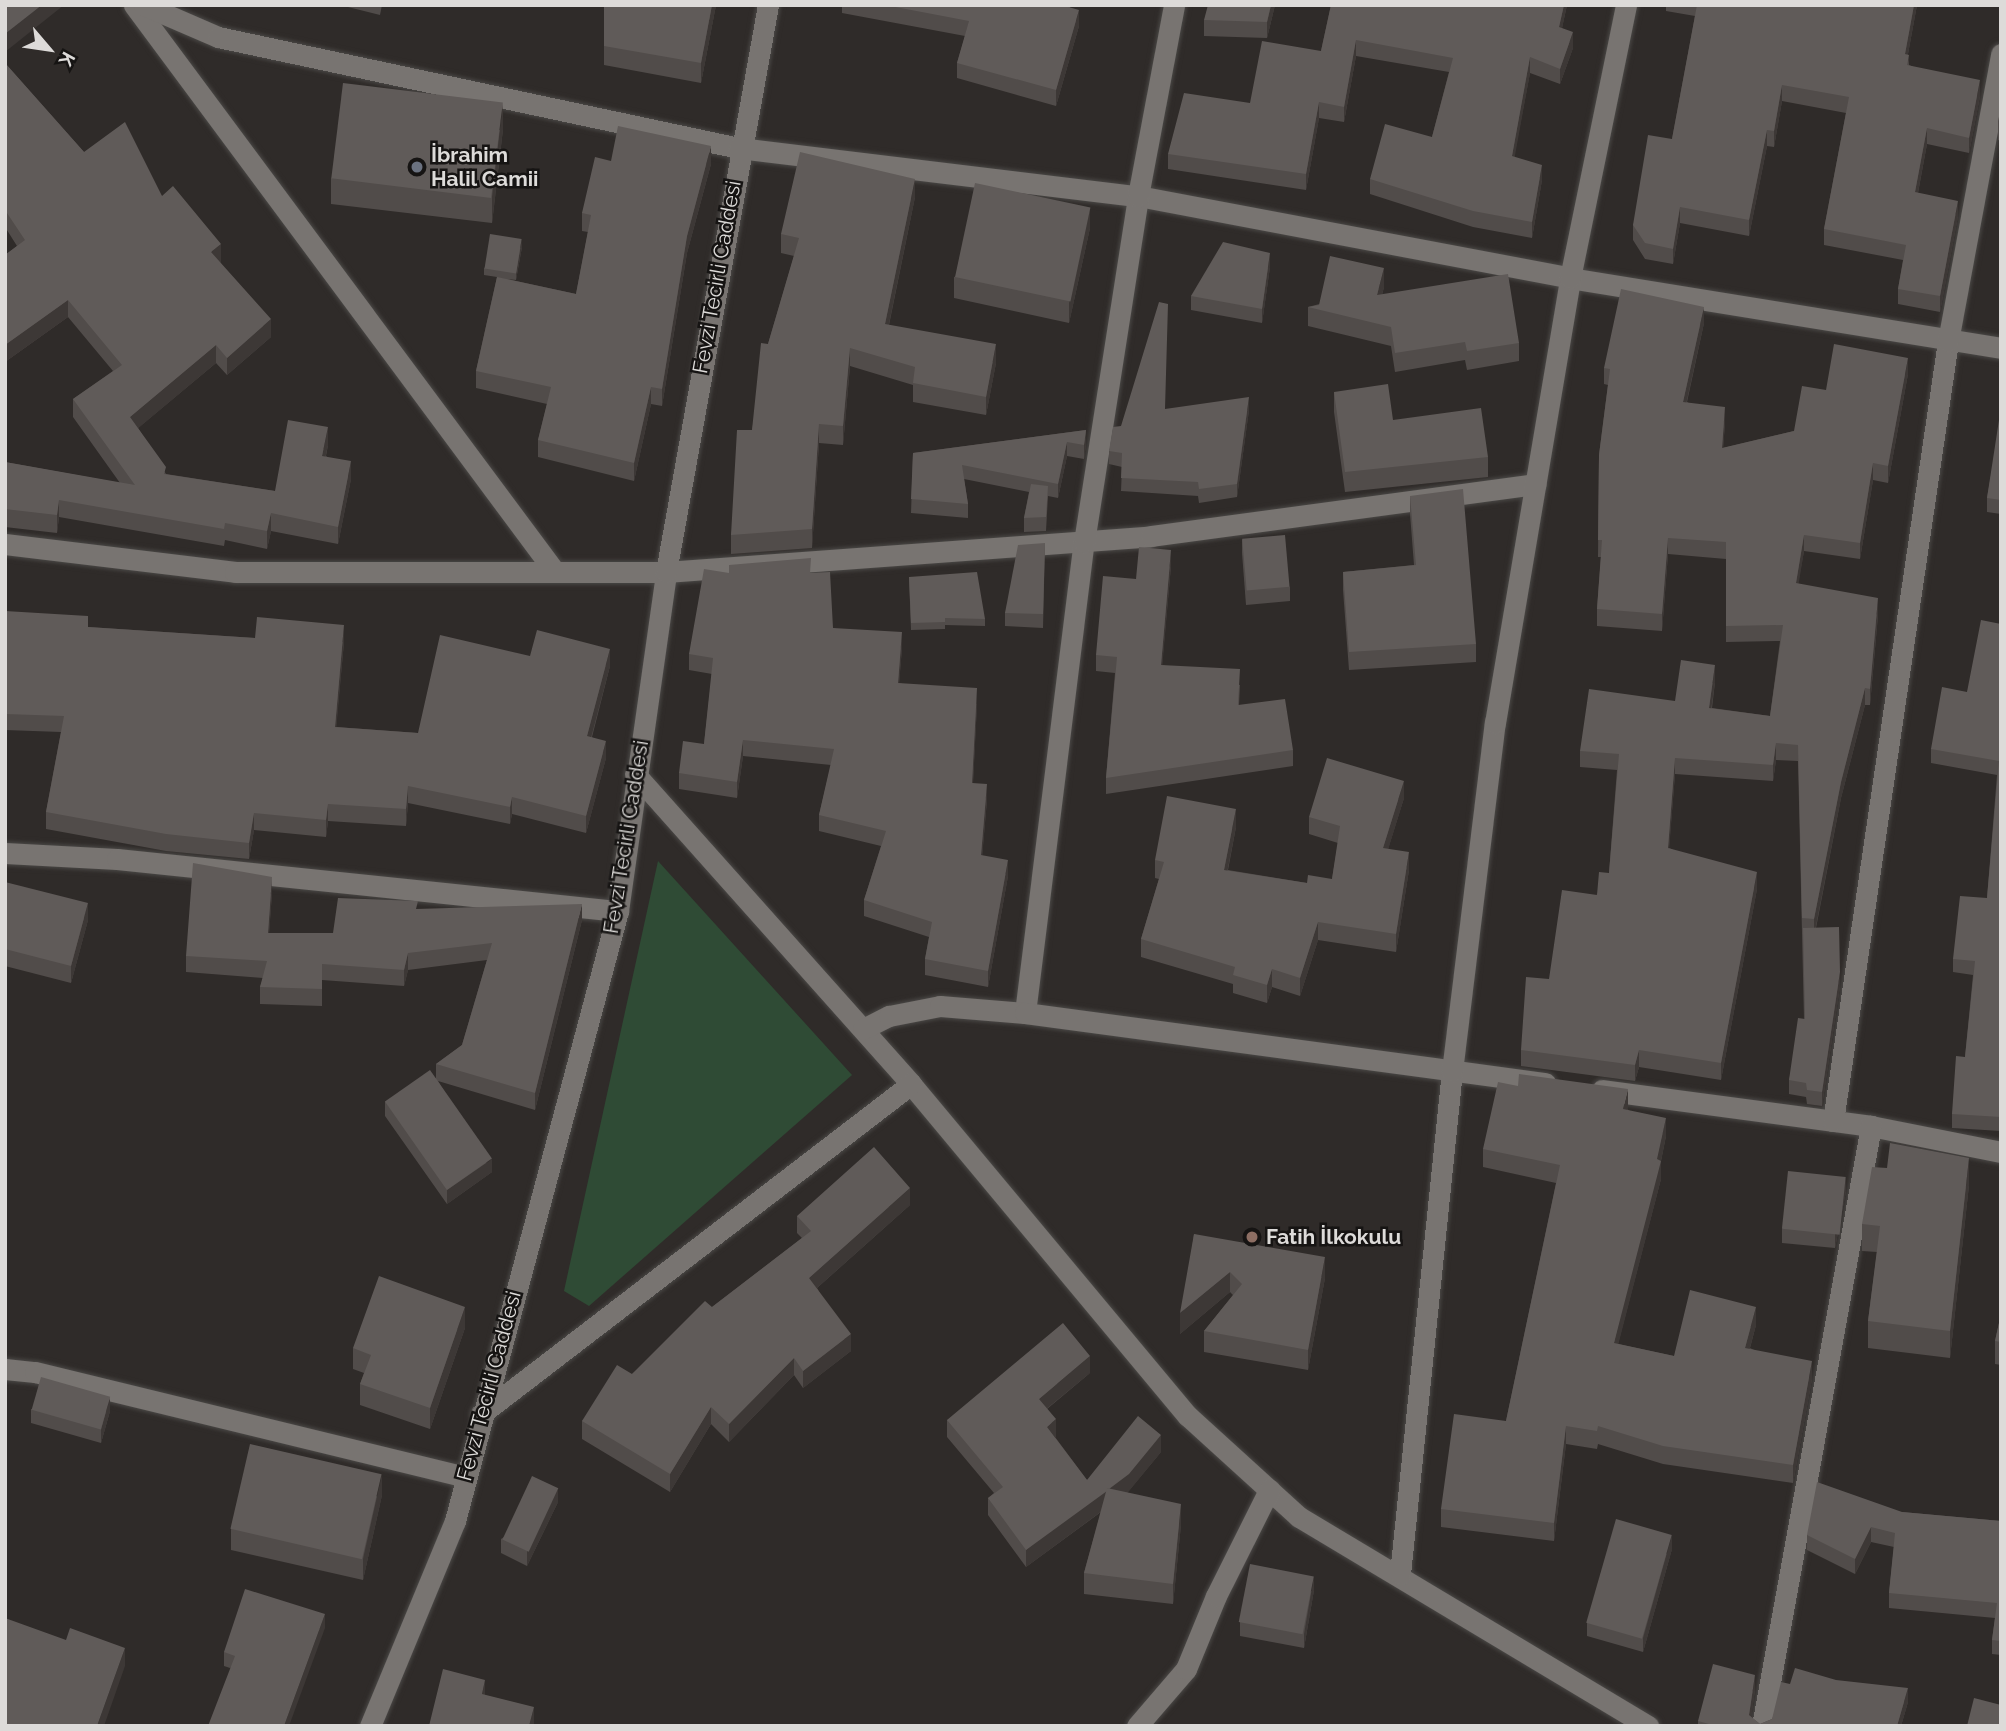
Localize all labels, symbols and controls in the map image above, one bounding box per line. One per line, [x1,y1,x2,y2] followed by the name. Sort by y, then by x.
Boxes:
[14,14,84,84] north arrow
[55,48,80,70] text: K
[431,142,539,192] place label: İbrahim Halil Camii
[409,159,425,175] marker: İbrahim Halil Camii
[688,178,746,376] street label: Fevzi Tecirli Caddesi
[598,738,654,936] street label: Fevzi Tecirli Caddesi
[1266,1224,1401,1250] place label: Fatih İlkokulu
[1244,1229,1260,1245] marker: Fatih İlkokulu
[451,1288,527,1484] street label: Fevzi Tecirli Caddesi

